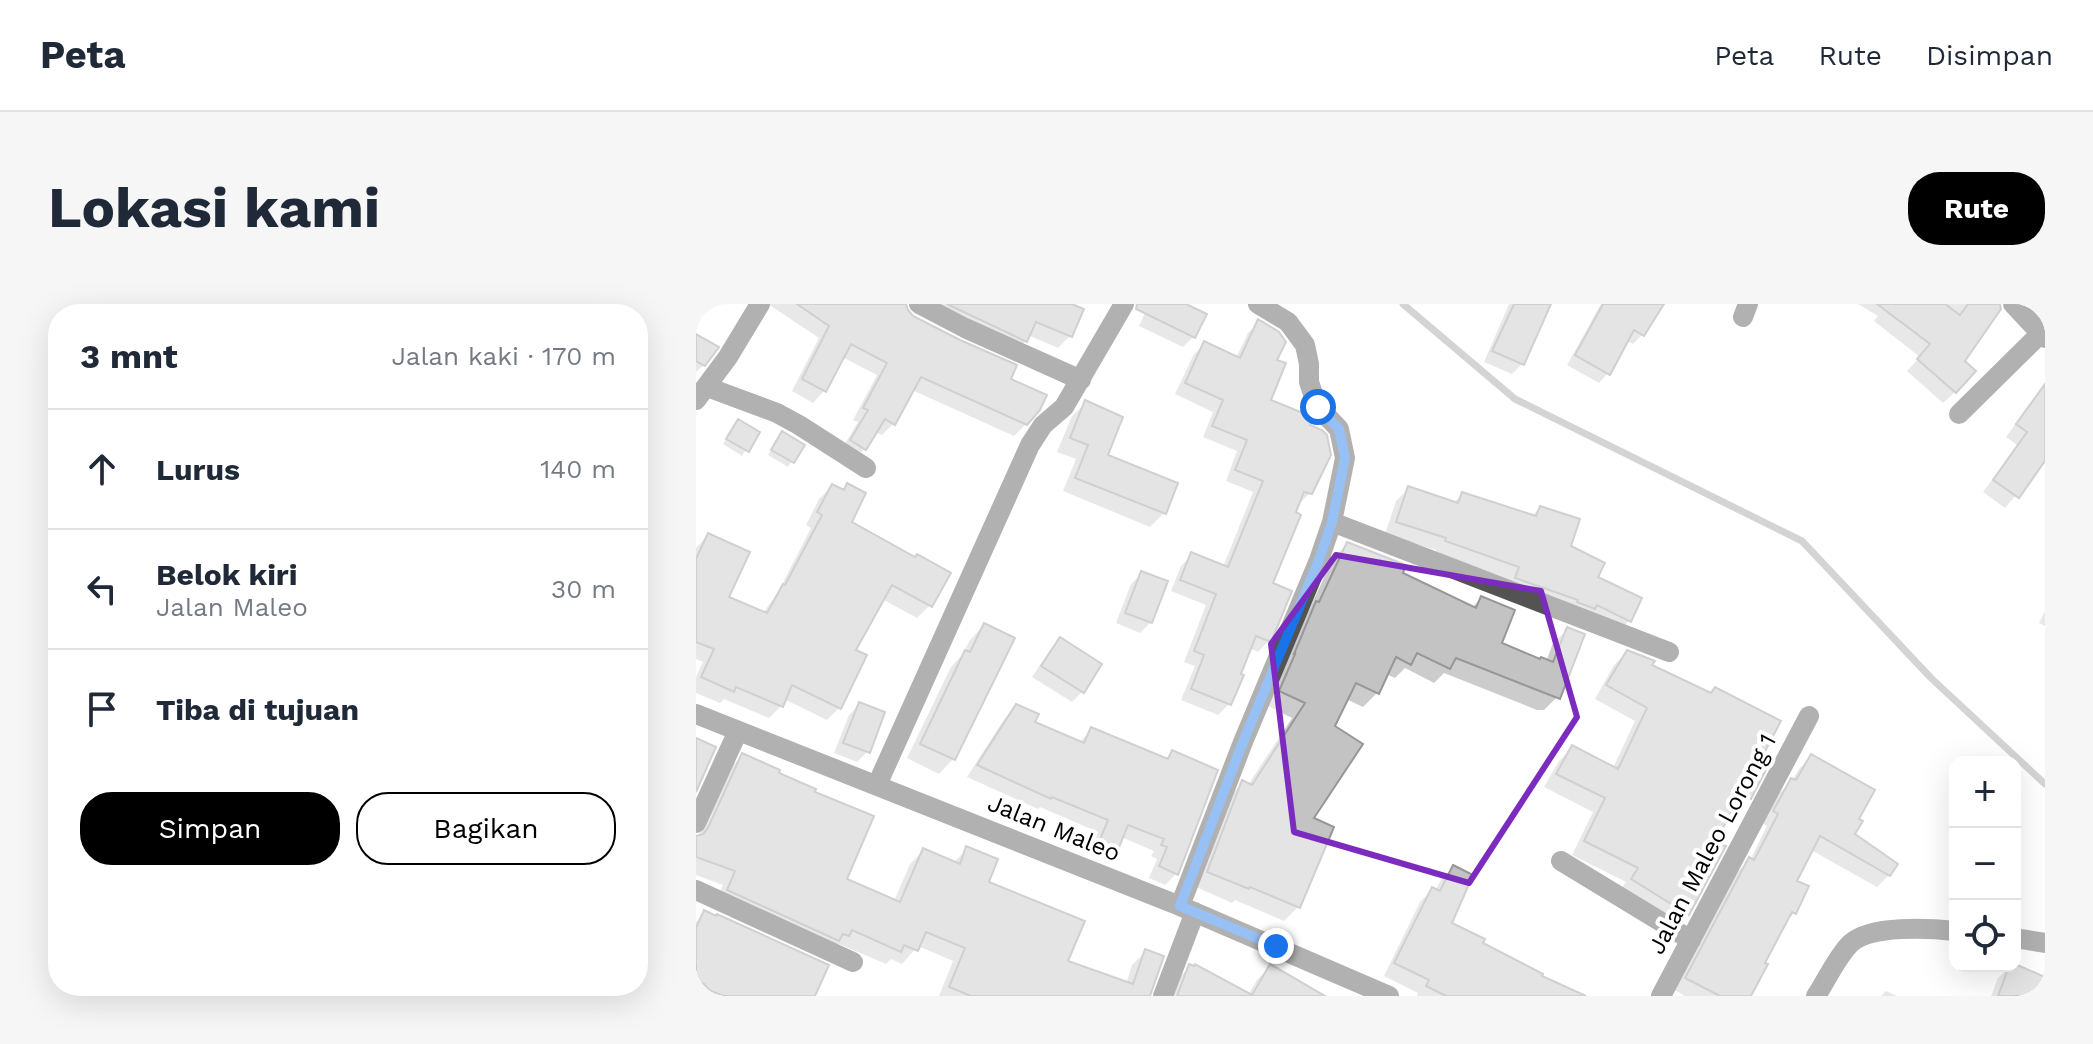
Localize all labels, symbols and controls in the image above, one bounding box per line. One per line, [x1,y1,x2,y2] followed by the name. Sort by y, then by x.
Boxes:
[40,33,126,77] text: Peta
[1714,39,1774,72] text: Peta
[1818,39,1882,72] text: Rute
[1926,39,2053,72] text: Disimpan
[1908,172,2045,245] button: Rute
[48,175,380,241] text: Lokasi kami
[80,336,178,376] text: 3 mnt
[391,341,616,371] text: Jalan kaki · 170 m
[1300,389,1336,425] route start
[80,447,124,491] icon: ahead
[156,452,240,487] text: Lurus
[540,454,616,484] text: 140 m
[156,557,298,592] text: Belok kiri
[80,567,124,611] icon: left
[551,574,616,604] text: 30 m
[156,592,308,622] text: Jalan Maleo
[80,687,124,731] icon: arrive
[156,692,359,727] text: Tiba di tujuan
[1642,729,1782,959] street label: Jalan Maleo Lorong 1
[1949,756,2021,972] map controls
[1949,756,2021,828] button: +
[984,789,1124,867] street label: Jalan Maleo
[80,792,340,865] button: Simpan
[356,792,616,865] button: Bagikan
[1949,828,2021,900] button: −
[1949,900,2021,972] button: locate
[1258,928,1294,964] route end

